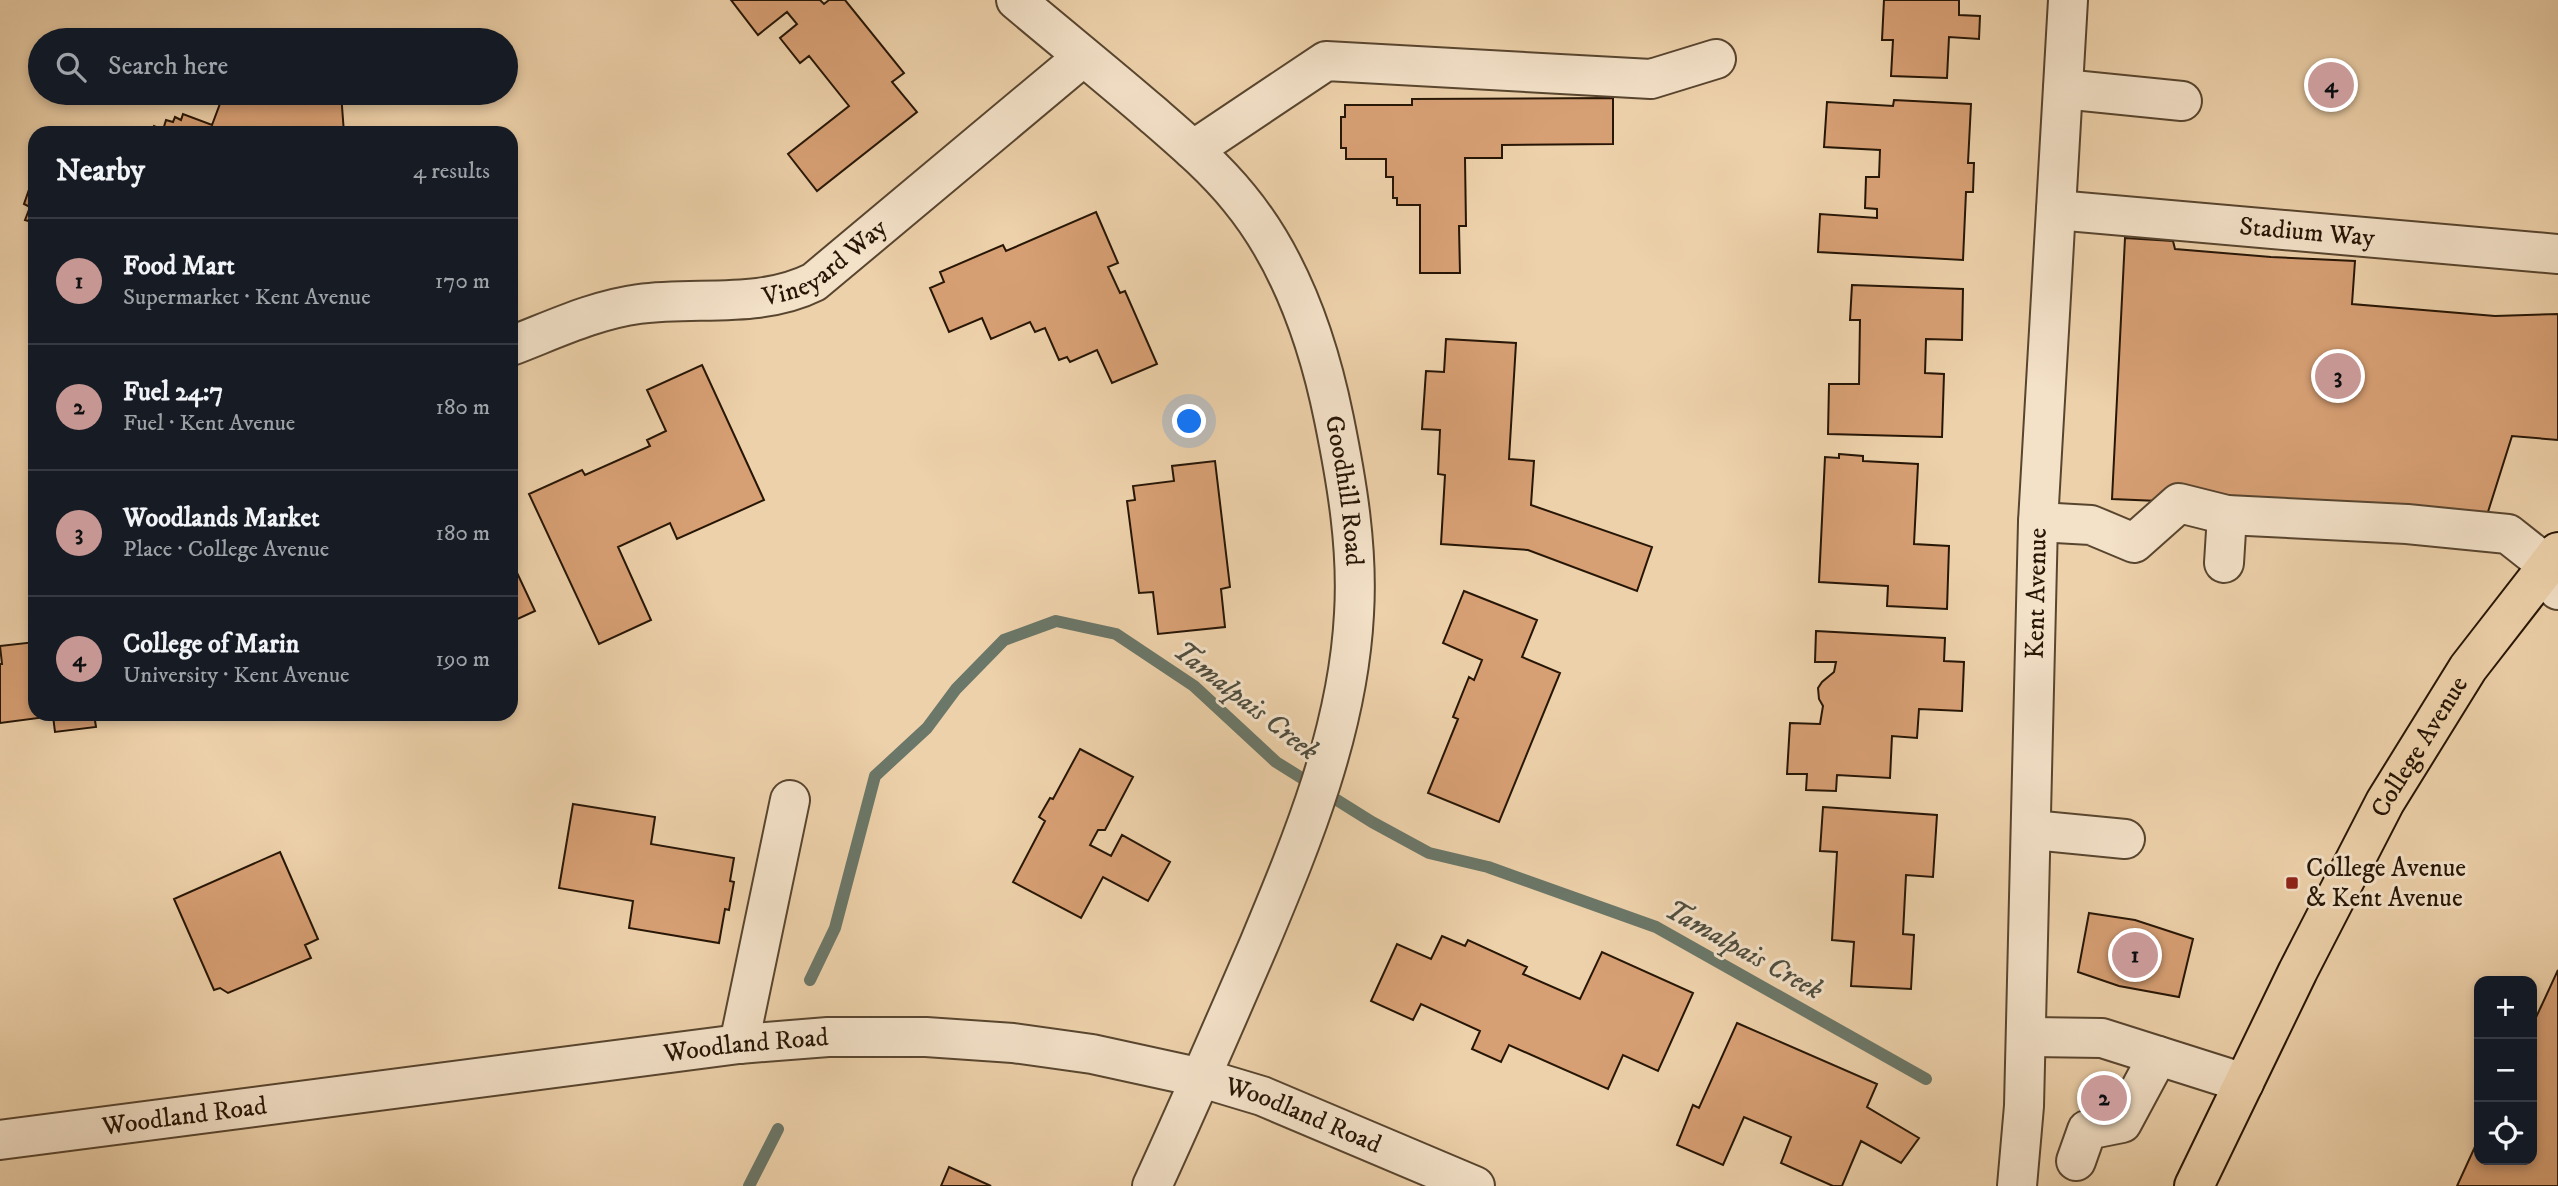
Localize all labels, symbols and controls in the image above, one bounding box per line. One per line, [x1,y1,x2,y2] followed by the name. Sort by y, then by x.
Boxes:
[28,28,518,105] search box
[52,48,90,86] icon: search
[108,50,228,83] text: Search here
[2308,59,2354,111] pin: 4
[56,153,145,190] text: Nearby
[413,157,490,186] text: 4 results
[2238,210,2377,254] street label: Stadium Way
[759,211,894,314] street label: Vineyard Way
[123,250,235,283] text: Food Mart
[75,267,83,296] text: 1
[435,267,490,296] text: 170 m
[123,283,371,312] text: Supermarket · Kent Avenue
[2315,350,2361,402] pin: 3
[123,376,223,409] text: Fuel 24:7
[73,393,85,422] text: 2
[435,393,490,422] text: 180 m
[1172,404,1206,438] your location
[123,409,295,438] text: Fuel · Kent Avenue
[1317,412,1371,567] street label: Goodhill Road
[123,502,320,535] text: Woodlands Market
[75,519,83,548] text: 3
[435,519,490,548] text: 180 m
[2018,527,2054,659] street label: Kent Avenue
[123,535,329,564] text: Place · College Avenue
[123,628,299,661] text: College of Marin
[1166,633,1326,769] water label: Tamalpais Creek
[72,645,86,674] text: 4
[436,645,490,674] text: 190 m
[123,661,350,690] text: University · Kent Avenue
[2363,670,2475,823] street label: College Avenue
[2306,852,2466,915] place label: College Avenue & Kent Avenue
[2284,875,2300,891] marker: College Avenue & Kent Avenue
[1659,892,1829,1008] water label: Tamalpais Creek
[2112,929,2158,981] pin: 1
[2474,976,2537,1165] map controls
[2474,976,2537,1039] button: +
[660,1021,830,1070] street label: Woodland Road
[2474,1039,2537,1102] button: −
[1220,1069,1386,1161] street label: Woodland Road
[2081,1072,2127,1124] pin: 2
[99,1089,269,1143] street label: Woodland Road
[2474,1102,2537,1165] button: locate

